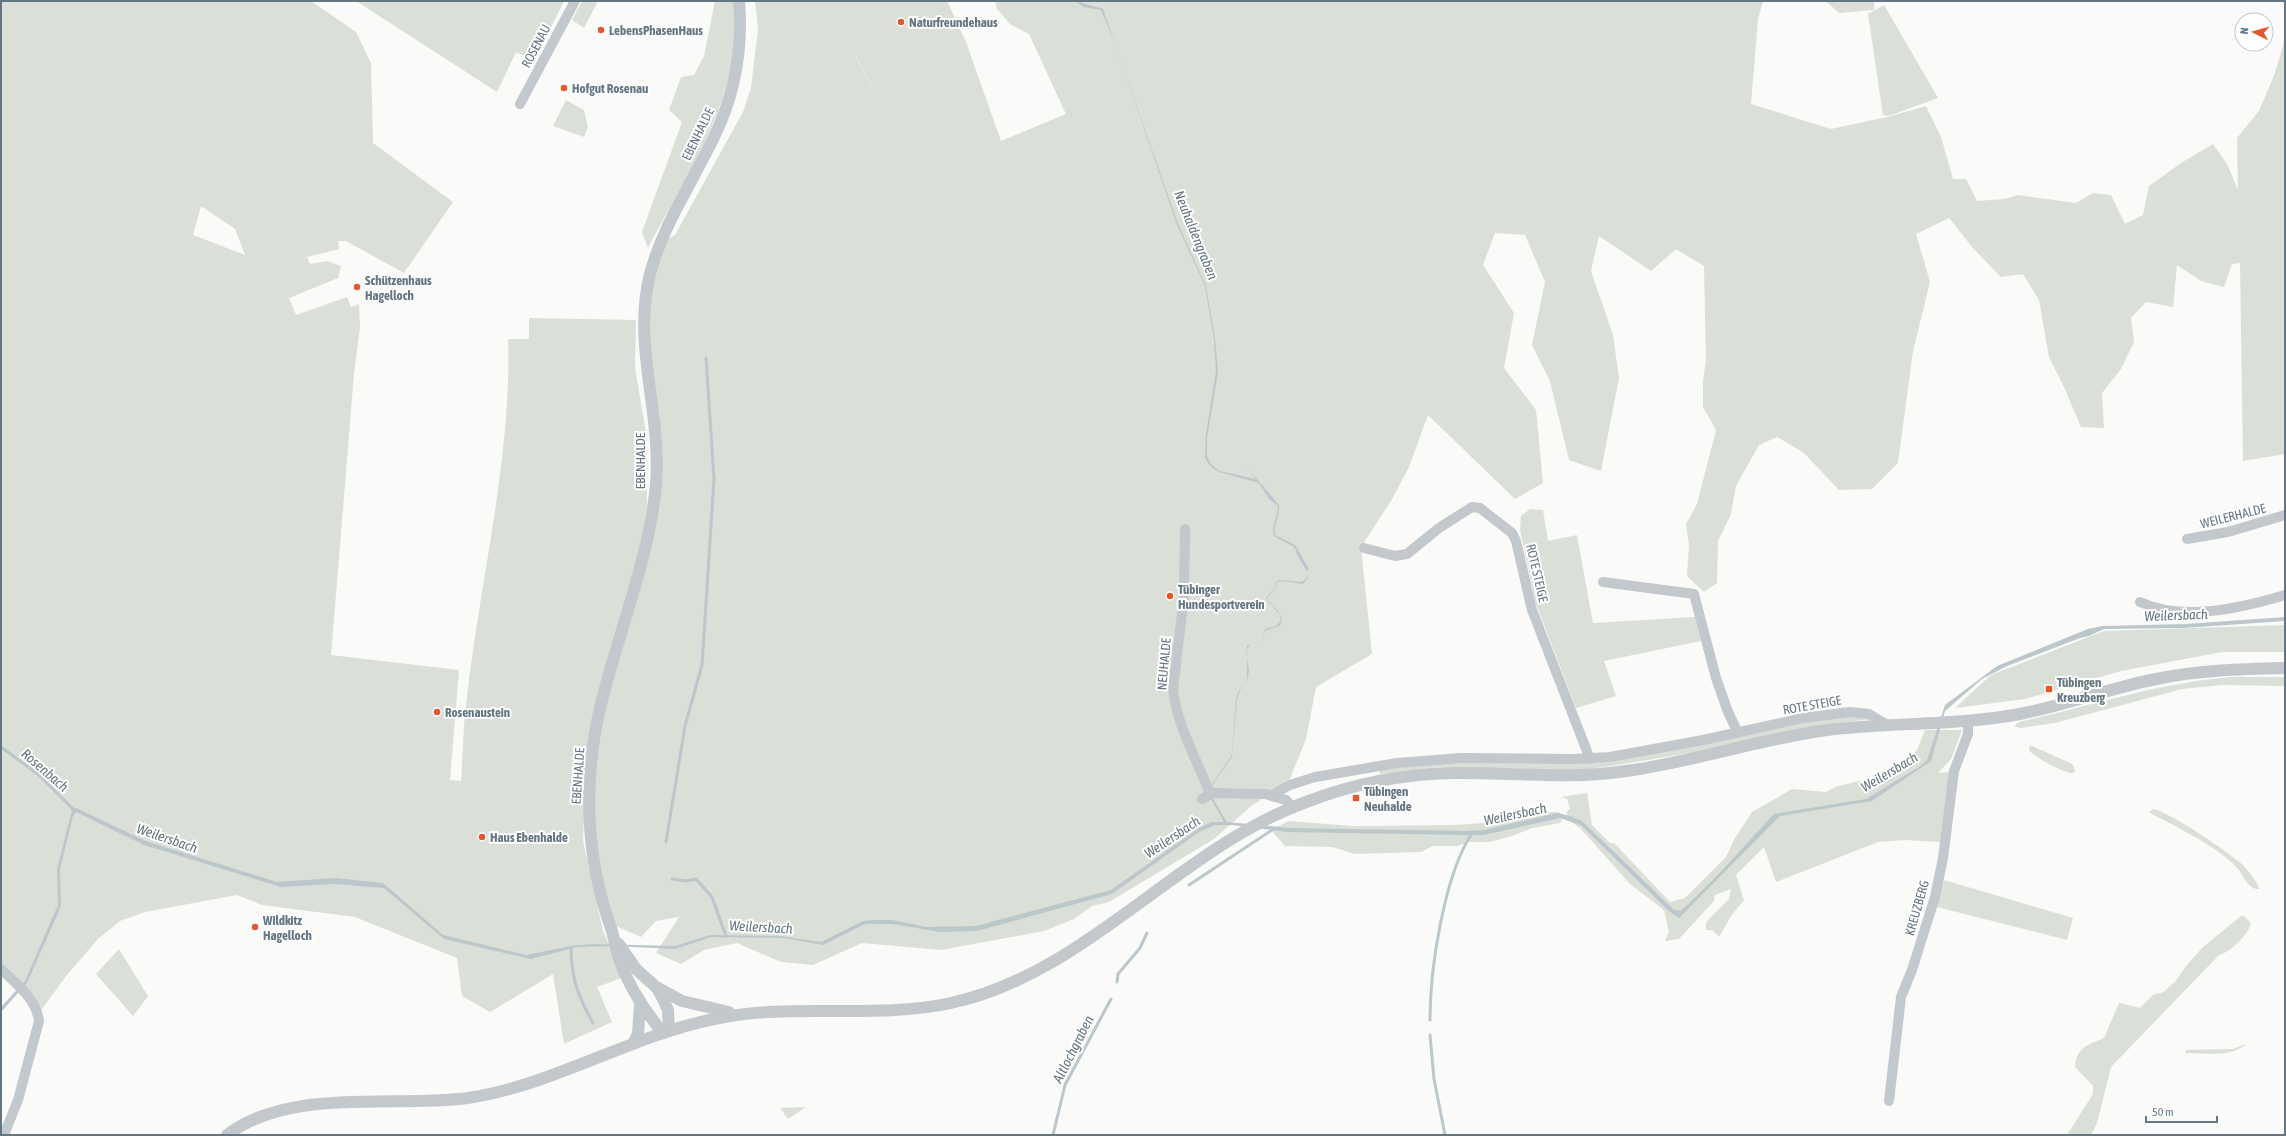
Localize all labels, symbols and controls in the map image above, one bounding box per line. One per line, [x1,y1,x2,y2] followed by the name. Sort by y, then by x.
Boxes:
[2234,12,2274,52] north arrow
[909,15,998,30] place label: Naturfreundehaus
[896,17,906,27] marker: Naturfreundehaus
[518,22,554,70] street label: ROSENAU
[609,23,703,38] place label: LebensPhasenHaus
[596,25,606,35] marker: LebensPhasenHaus
[2238,27,2250,35] text: N
[572,81,648,96] place label: Hofgut Rosenau
[559,83,569,93] marker: Hofgut Rosenau
[679,105,717,163] street label: EBENHALDE
[1171,188,1221,282] water label: Neuhaldengraben
[365,273,432,303] place label: Schützenhaus Hagelloch
[352,282,362,292] marker: Schützenhaus Hagelloch
[633,432,648,489] street label: EBENHALDE
[2199,500,2268,531] street label: WEILERHALDE
[1523,542,1551,604] street label: ROTE STEIGE
[1178,582,1265,612] place label: Tübinger Hundesportverein
[1165,591,1175,601] marker: Tübinger Hundesportverein
[2144,606,2208,624] water label: Weilersbach
[1154,637,1174,691] street label: NEUHALDE
[2057,675,2106,705] place label: Tübingen Kreuzberg
[2044,684,2054,694] marker: Tübingen Kreuzberg
[1782,692,1843,718] street label: ROTE STEIGE
[445,705,510,720] place label: Rosenaustein
[432,707,442,717] marker: Rosenaustein
[18,745,72,795] water label: Rosenbach
[569,747,587,805] street label: EBENHALDE
[1858,749,1920,795] water label: Weilersbach
[1364,784,1412,814] place label: Tübingen Neuhalde
[1351,793,1361,803] marker: Tübingen Neuhalde
[1482,800,1548,828] water label: Weilersbach
[1141,813,1203,861] water label: Weilersbach
[134,820,200,856] water label: Weilersbach
[490,830,568,845] place label: Haus Ebenhalde
[477,832,487,842] marker: Haus Ebenhalde
[1902,878,1932,937] street label: KREUZBERG
[262,913,312,943] place label: Wildkitz Hagelloch
[729,917,793,937] water label: Weilersbach
[250,922,260,932] marker: Wildkitz Hagelloch
[1049,1013,1097,1086] water label: Altlochgraben
[2146,1098,2217,1124] scale bar
[2152,1105,2174,1119] text: 50 m

